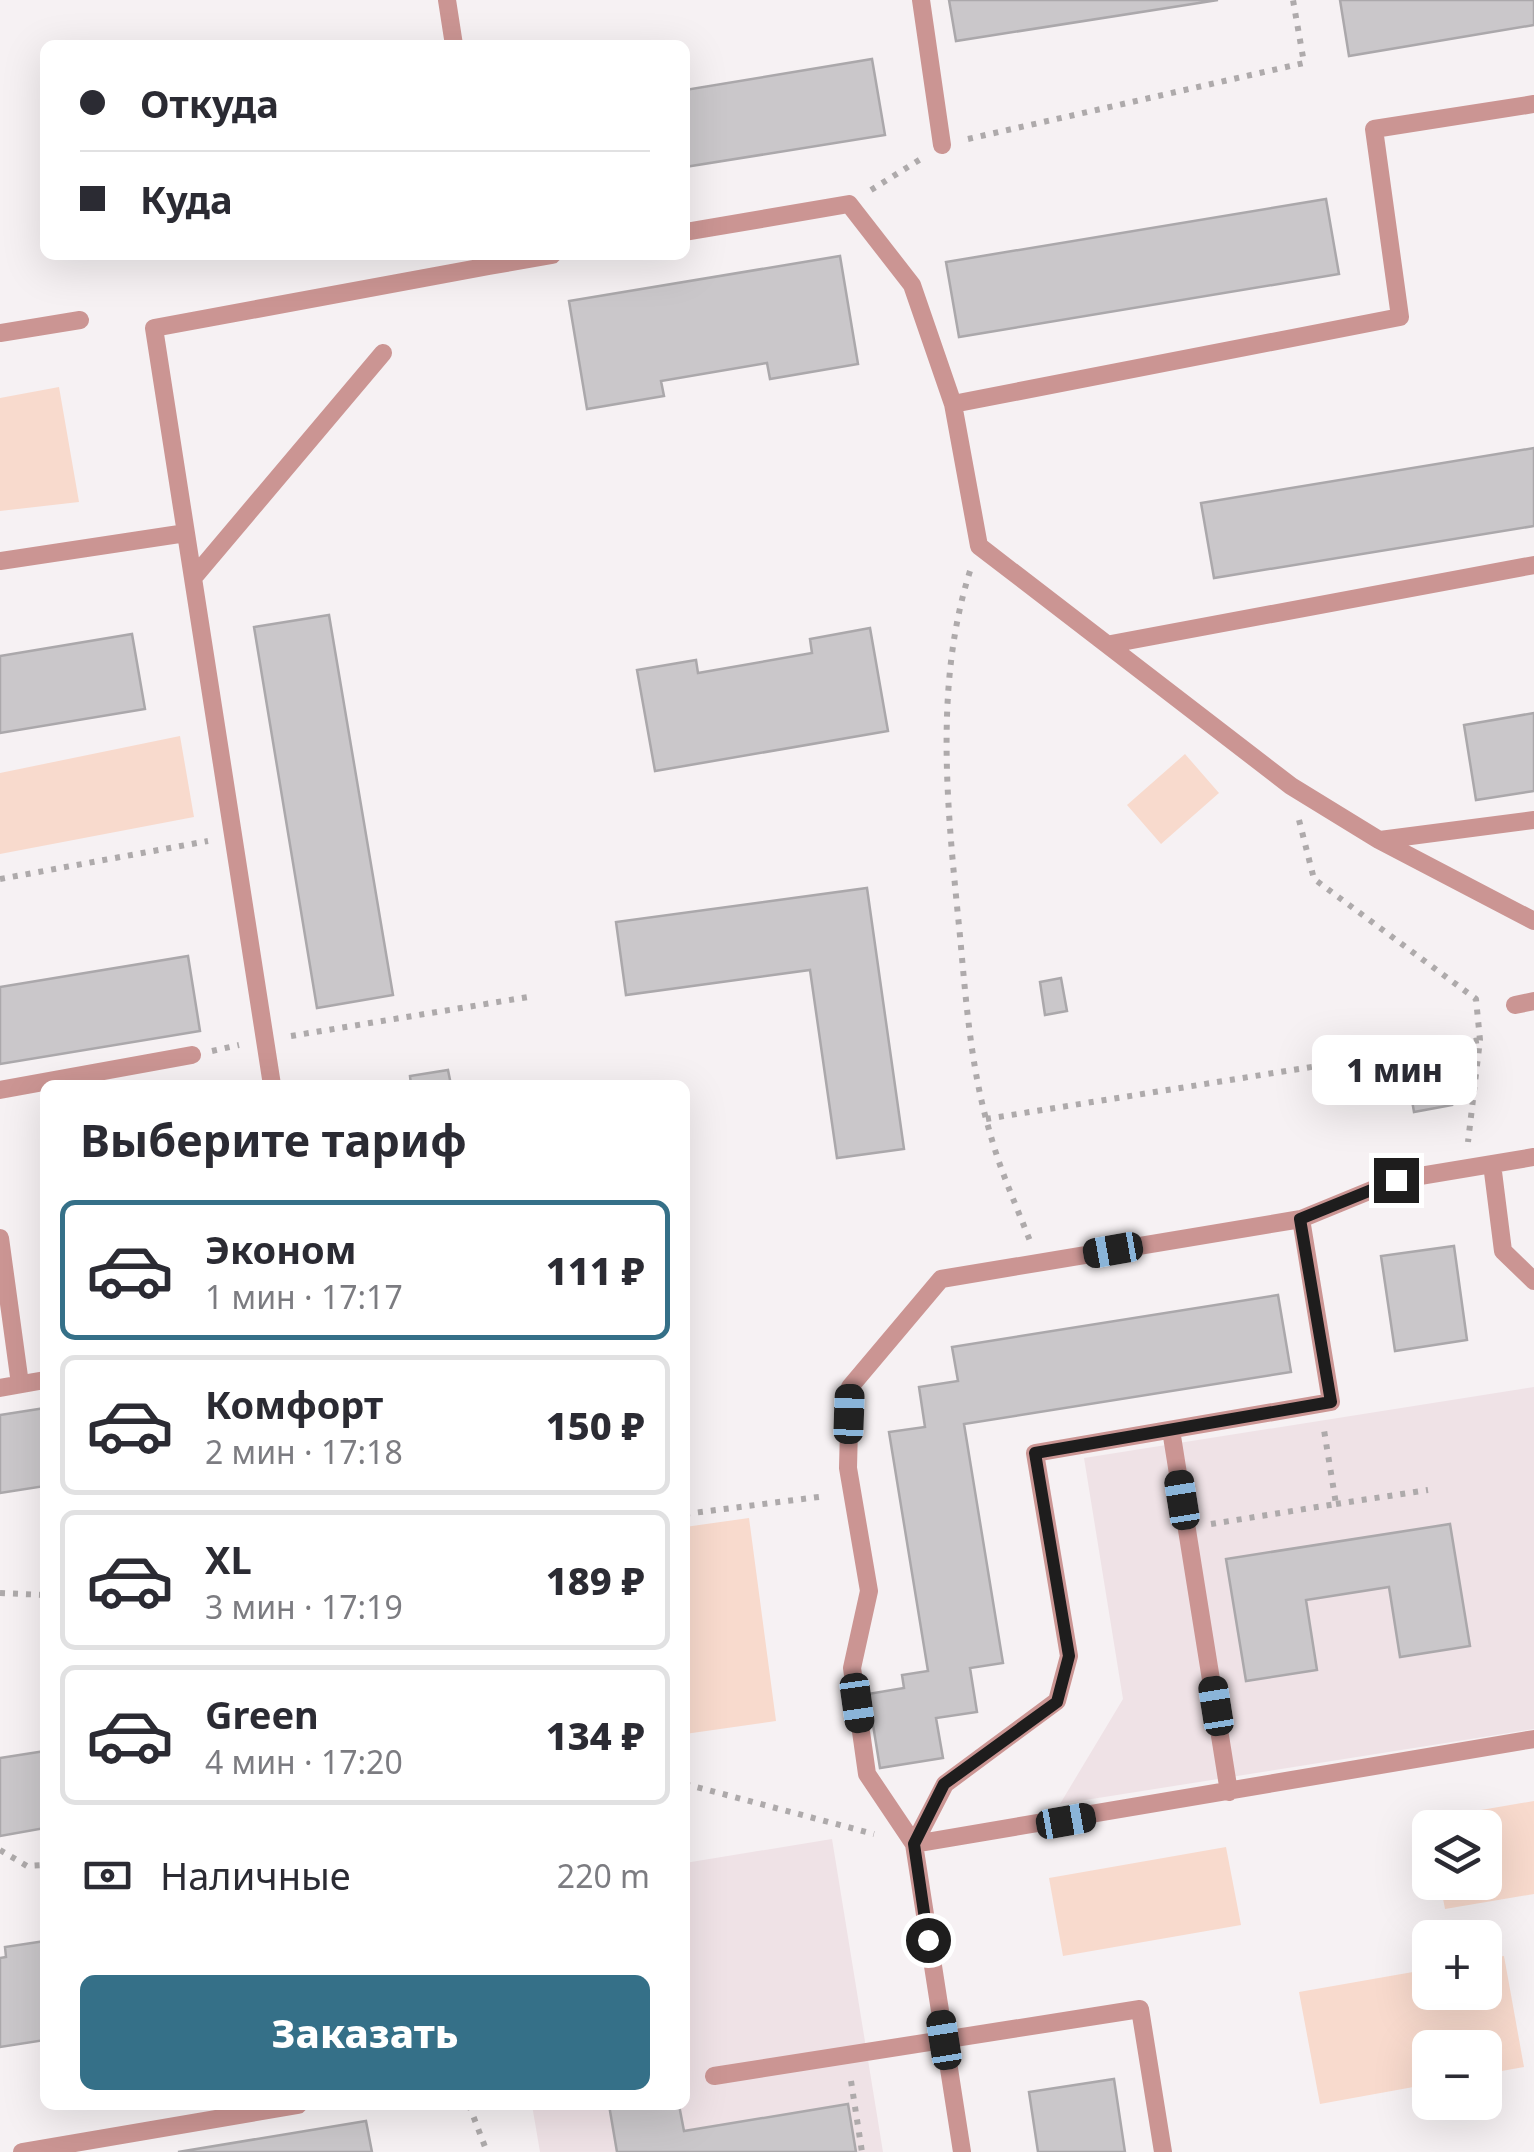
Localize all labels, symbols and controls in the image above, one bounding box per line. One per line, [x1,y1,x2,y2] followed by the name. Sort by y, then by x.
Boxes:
[140,77,279,129] text: Откуда
[140,173,233,225] text: Куда
[1314,1035,1478,1105] callout: 1 мин
[1346,1048,1443,1091] text: 1 мин
[80,1109,467,1170] text: Выберите тариф
[1374,1158,1419,1203] route end
[205,1223,357,1275] text: Эконом
[85,1225,175,1315] icon: car
[1081,1230,1145,1270] car
[546,1244,645,1296] text: 111 ₽
[205,1275,403,1318] text: 1 мин · 17:17
[205,1378,383,1430] text: Комфорт
[85,1380,175,1470] icon: car
[833,1383,865,1445] car
[546,1399,645,1451] text: 150 ₽
[205,1430,403,1473] text: 2 мин · 17:18
[1162,1468,1202,1532] car
[205,1533,252,1585] text: XL
[85,1535,175,1625] icon: car
[546,1554,645,1606] text: 189 ₽
[205,1585,403,1628] text: 3 мин · 17:19
[838,1671,876,1735] car
[1196,1674,1236,1738] car
[205,1688,319,1740] text: Green
[85,1690,175,1780] icon: car
[546,1709,645,1761] text: 134 ₽
[205,1740,403,1783] text: 4 мин · 17:20
[1034,1801,1098,1841] car
[1412,1810,1502,2120] map controls
[1412,1810,1502,1900] button: layers
[80,1848,135,1903] icon: cash
[160,1849,351,1901] text: Наличные
[557,1854,650,1897] text: 220 m
[906,1918,951,1963] route start
[1412,1920,1502,2010] button: +
[80,1975,650,2090] button: Заказать
[924,2008,964,2072] car
[1412,2030,1502,2120] button: −

